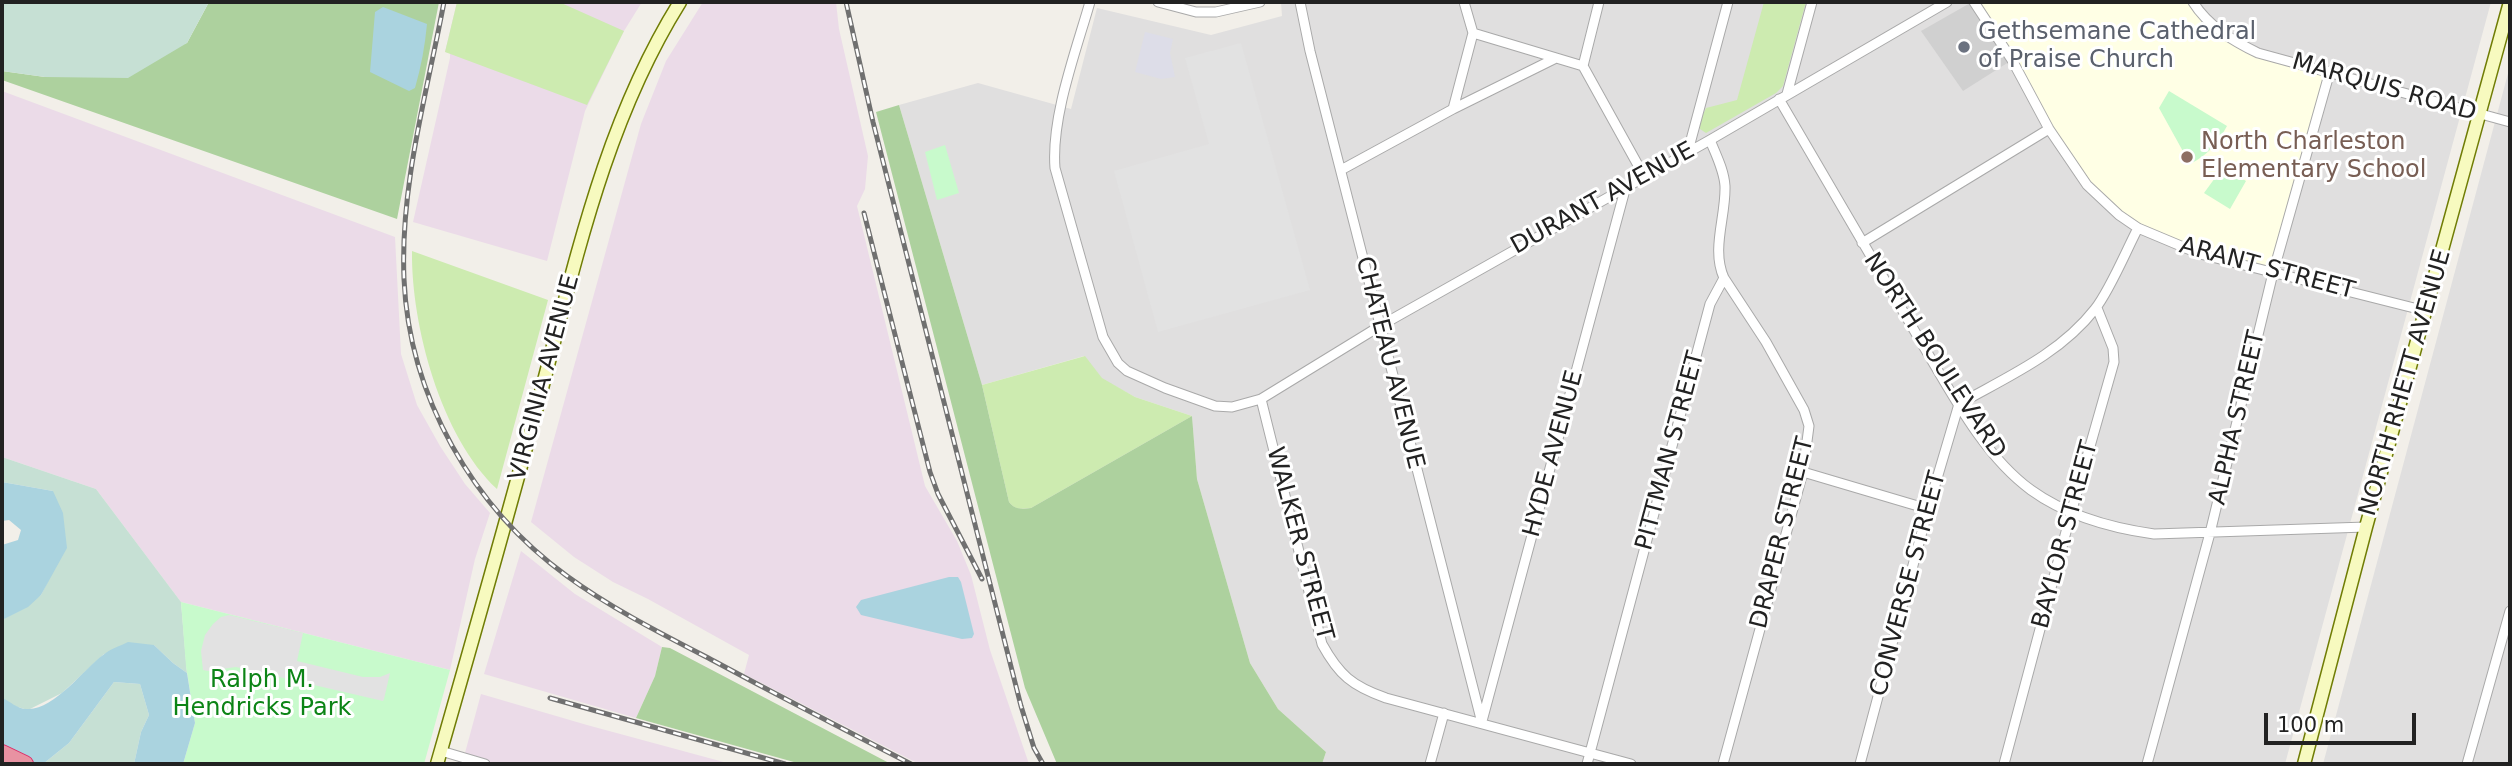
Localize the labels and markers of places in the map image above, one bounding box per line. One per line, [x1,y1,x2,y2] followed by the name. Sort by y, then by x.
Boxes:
[1978,19,2256,75] place label: Gethsemane Cathedral of Praise Church
[1956,39,1972,55] marker: Gethsemane Cathedral of Praise Church
[2201,129,2426,185] place label: North Charleston Elementary School
[2179,149,2195,165] marker: North Charleston Elementary School

